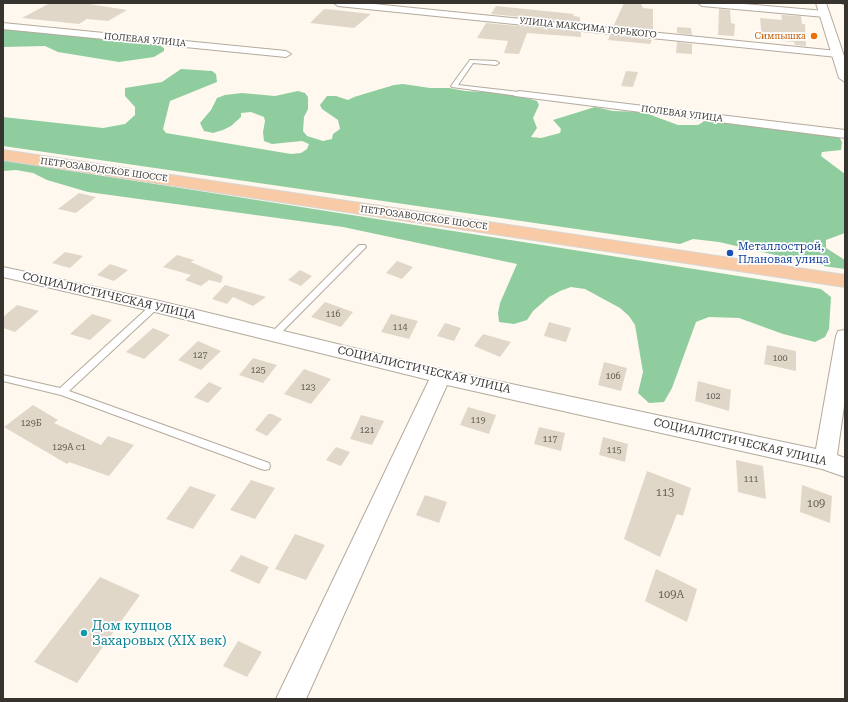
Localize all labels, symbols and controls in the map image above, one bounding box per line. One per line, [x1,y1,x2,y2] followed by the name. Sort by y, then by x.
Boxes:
[519,15,657,41] street label: УЛИЦА МАКСИМА ГОРЬКОГО
[104,31,186,49] street label: ПОЛЕВАЯ УЛИЦА
[755,31,806,41] place label: Симпышка
[809,31,819,41] marker: Симпышка
[641,104,723,124] street label: ПОЛЕВАЯ УЛИЦА
[40,156,168,184] street label: ПЕТРОЗАВОДСКОЕ ШОССЕ
[360,204,488,232] street label: ПЕТРОЗАВОДСКОЕ ШОССЕ
[738,240,829,266] place label: Металлострой, Плановая улица
[725,248,735,258] marker: Металлострой, Плановая улица
[21,270,197,322] street label: СОЦИАЛИСТИЧЕСКАЯ УЛИЦА
[325,309,341,319] house number: 116
[392,322,408,332] house number: 114
[336,344,512,396] street label: СОЦИАЛИСТИЧЕСКАЯ УЛИЦА
[192,350,208,360] house number: 127
[772,353,788,363] house number: 100
[250,365,266,375] house number: 125
[605,371,621,381] house number: 106
[300,382,316,392] house number: 123
[705,391,721,401] house number: 102
[470,415,486,425] house number: 119
[652,416,828,468] street label: СОЦИАЛИСТИЧЕСКАЯ УЛИЦА
[21,418,41,428] house number: 129Б
[359,425,375,435] house number: 121
[542,434,558,444] house number: 117
[52,442,86,452] house number: 129А с1
[606,445,622,455] house number: 115
[743,474,759,484] house number: 111
[656,486,674,500] house number: 113
[807,497,825,511] house number: 109
[658,588,684,602] house number: 109А
[92,618,226,649] place label: Дом купцов Захаровых (XIX век)
[79,628,89,638] marker: Дом купцов Захаровых (XIX век)

